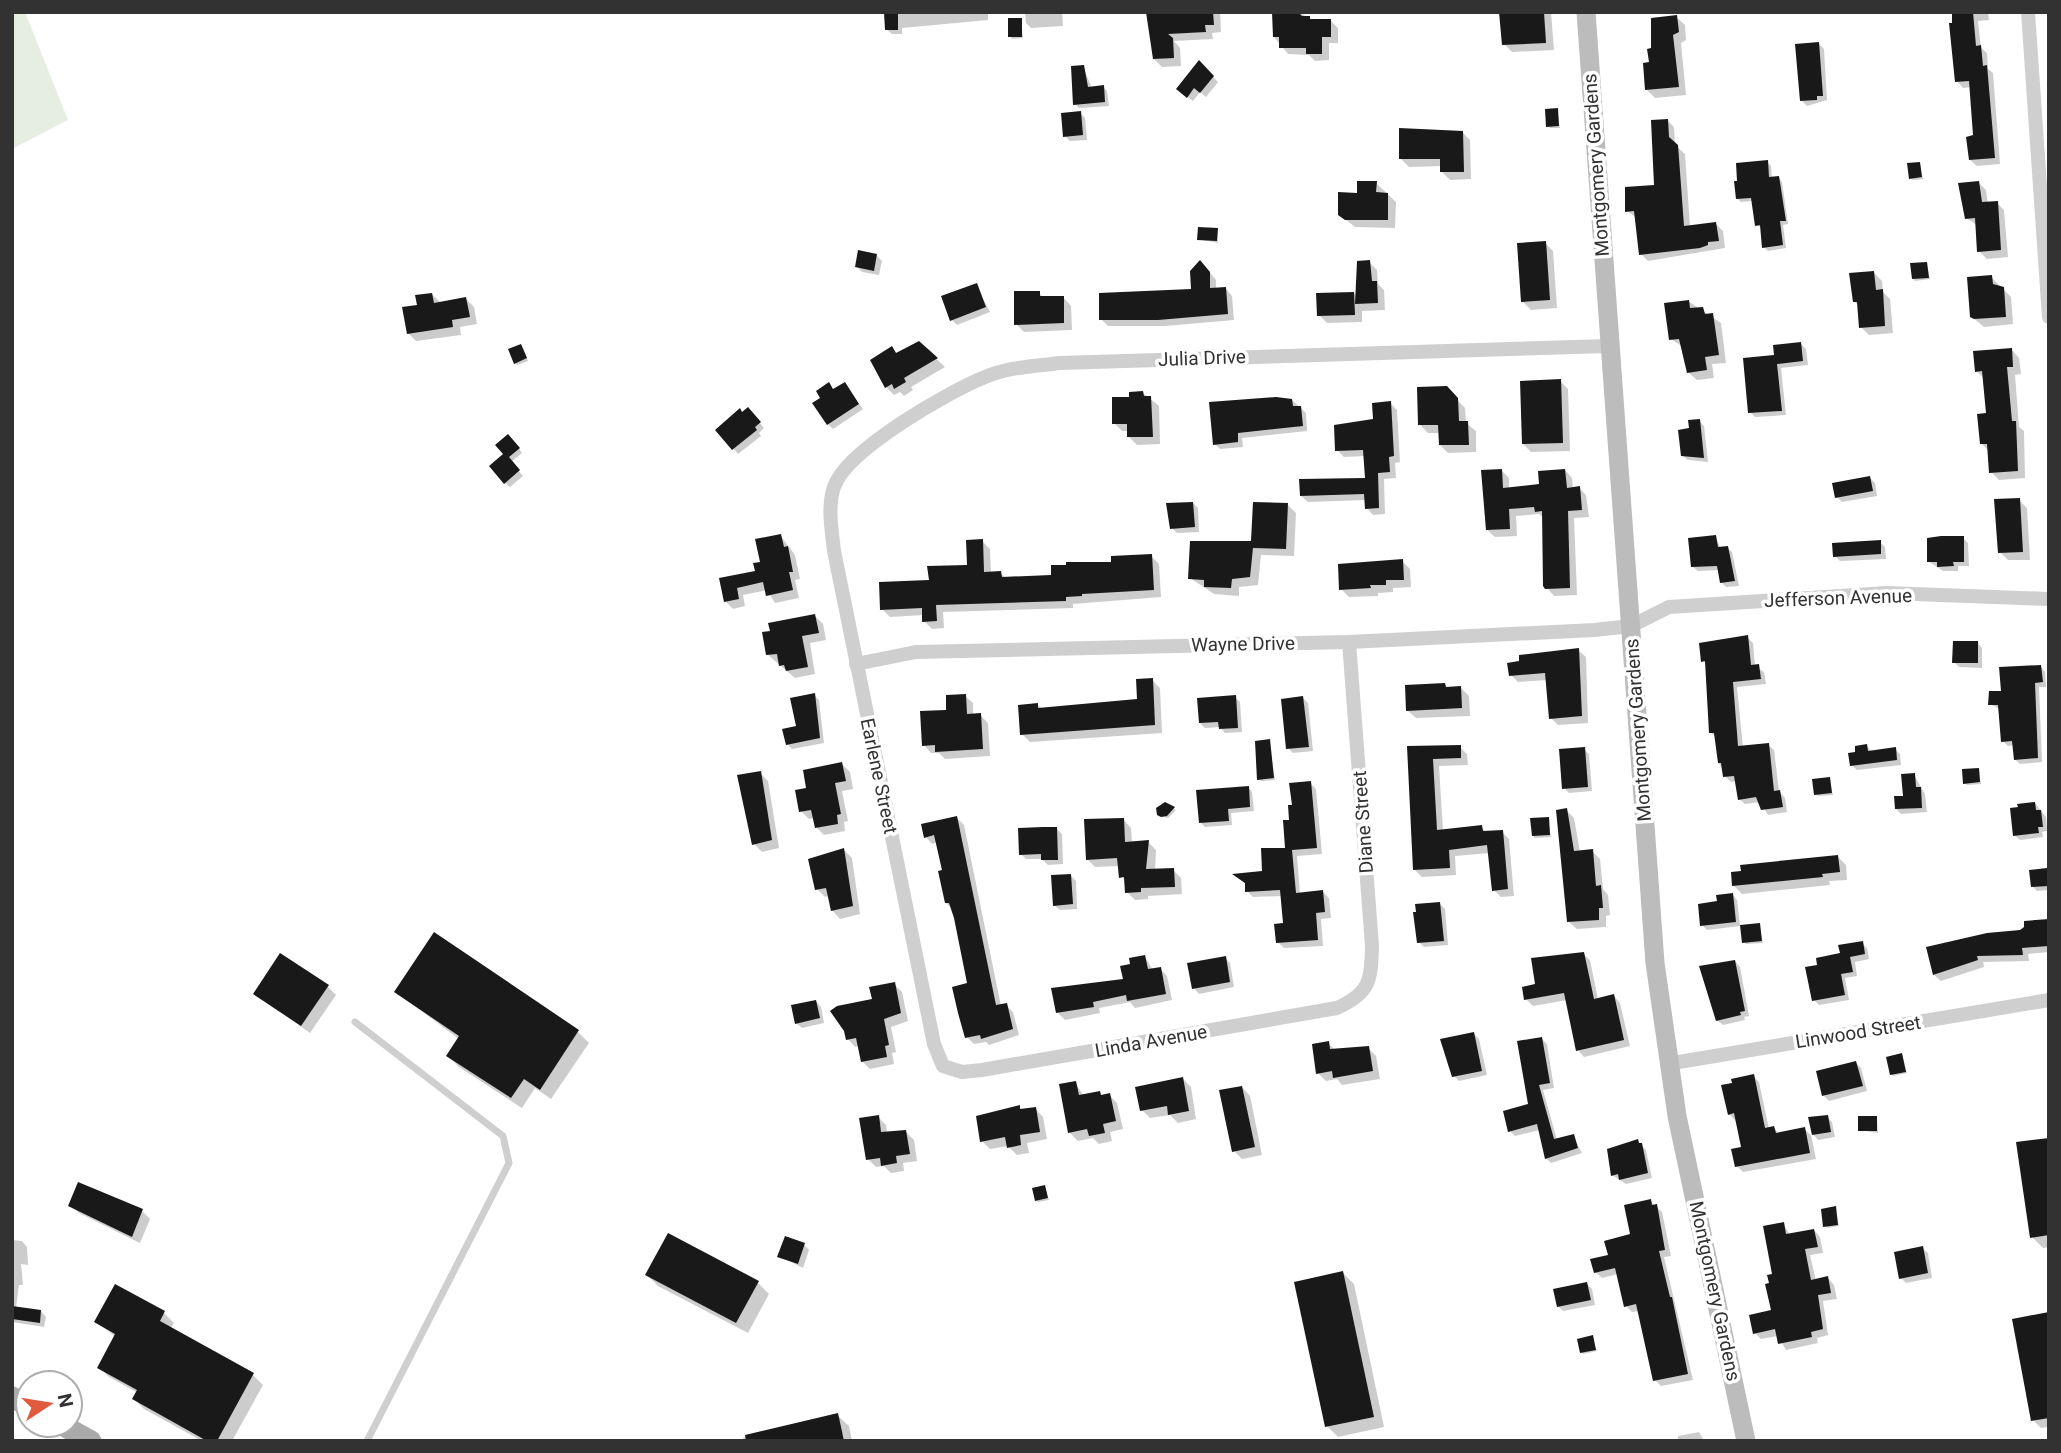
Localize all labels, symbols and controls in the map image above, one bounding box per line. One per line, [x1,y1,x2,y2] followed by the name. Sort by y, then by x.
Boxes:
[1578,73,1614,257] street label: Montgomery Gardens
[1158,345,1246,371] street label: Julia Drive
[1764,584,1912,612] street label: Jefferson Avenue
[1191,632,1295,656] street label: Wayne Drive
[1620,638,1656,822] street label: Montgomery Gardens
[856,716,902,836] street label: Earlene Street
[1348,770,1378,874] street label: Diane Street
[1794,1011,1922,1053] street label: Linwood Street
[1093,1020,1209,1062] street label: Linda Avenue
[1685,1199,1745,1383] street label: Montgomery Gardens
[14,1369,84,1439] north arrow
[52,1392,78,1410] text: N

